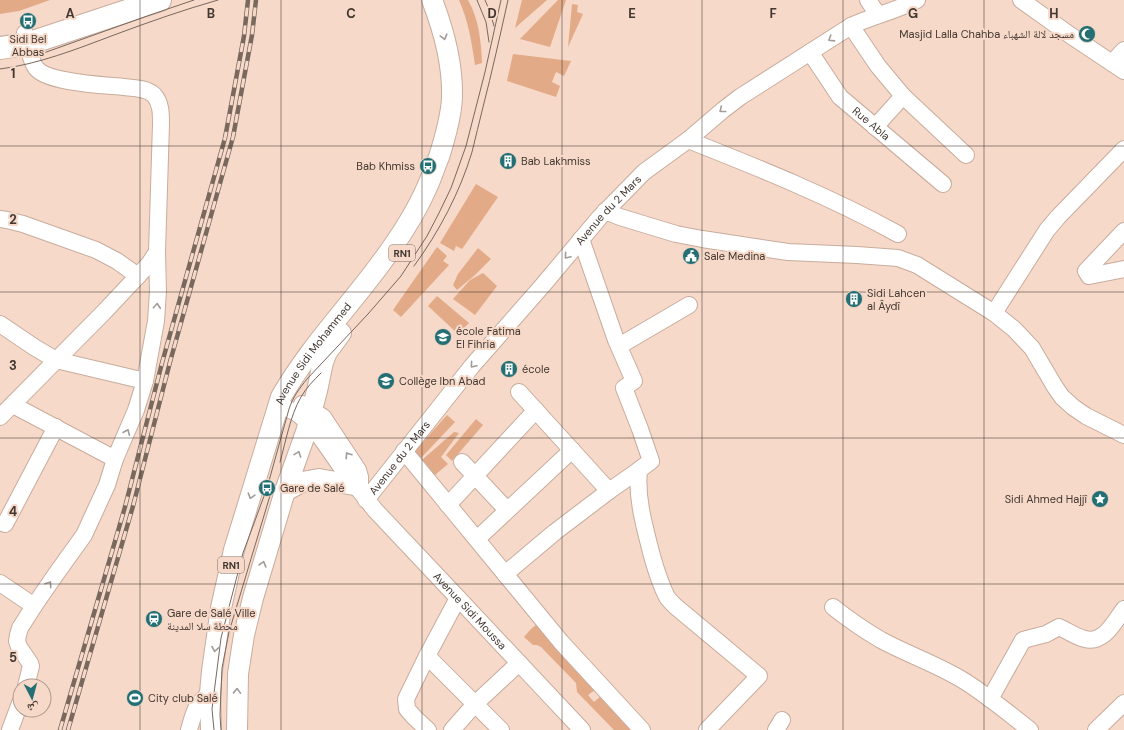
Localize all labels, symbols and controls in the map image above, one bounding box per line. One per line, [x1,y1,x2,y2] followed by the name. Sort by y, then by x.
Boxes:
[65,5,75,22] text: A
[207,5,215,22] text: B
[346,5,356,22] text: C
[487,5,497,22] text: D
[628,5,636,22] text: E
[769,5,777,22] text: F
[908,5,918,22] text: G
[1049,5,1059,22] text: H
[18,11,38,31] bus stop icon: Sidi Bel Abbas
[1077,24,1097,44] mosque icon: Masjid Lalla Chahba مسجد لالة الشهباء
[899,27,1074,41] place label: Masjid Lalla Chahba مسجد لالة الشهباء
[10,32,46,59] place label: Sidi Bel Abbas
[439,33,448,40] one-way arrow
[828,34,835,42] one-way arrow
[11,65,15,82] text: 1
[850,104,893,143] street label: Rue Abla
[720,106,727,113] one-way arrow
[498,151,518,171] building icon: Bab Lakhmiss
[521,154,591,168] place label: Bab Lakhmiss
[418,156,438,176] bus stop icon: Bab Khmiss
[356,159,415,173] place label: Bab Khmiss
[572,172,644,248] street label: Avenue du 2 Mars
[9,211,17,228] text: 2
[389,245,415,261] road number: RN1
[681,246,701,266] public building icon: Sale Medina
[704,249,765,263] place label: Sale Medina
[565,252,572,259] one-way arrow
[867,286,925,313] place label: Sidi Lahcen al Âydî
[844,289,864,309] building icon: Sidi Lahcen al Âydî
[272,300,354,406] street label: Avenue Sidi Mohammed
[152,303,161,309] one-way arrow
[456,324,521,351] place label: école Fatima El Fihria
[433,327,453,347] school or university icon: école Fatima El Fihria
[9,357,17,374] text: 3
[499,359,519,379] building icon: école
[470,360,477,368] one-way arrow
[522,362,550,376] place label: école
[376,371,396,391] school or university icon: Collège Ibn Abad
[399,374,485,388] place label: Collège Ibn Abad
[366,418,433,498] street label: Avenue du 2 Mars
[122,428,130,436] one-way arrow
[294,451,302,458] one-way arrow
[345,452,353,459] one-way arrow
[257,478,277,498] bus stop icon: Gare de Salé
[280,481,345,495] place label: Gare de Salé
[1090,489,1110,509] place icon: Sidi Ahmed Hajjî
[247,492,256,499] one-way arrow
[1005,492,1088,506] place label: Sidi Ahmed Hajjî
[9,503,17,520] text: 4
[218,557,244,573] road number: RN1
[258,561,267,568] one-way arrow
[430,569,510,652] street label: Avenue Sidi Moussa
[44,581,52,588] one-way arrow
[167,606,256,633] place label: Gare de Salé Ville محطة سلا المدينة
[144,609,164,629] station icon: Gare de Salé Ville محطة سلا المدينة
[211,646,220,652] one-way arrow
[9,649,17,666] text: 5
[12,678,52,718] north arrow
[125,688,145,708] sports icon: City club Salé
[233,688,241,694] one-way arrow
[148,691,218,705] place label: City club Salé
[26,699,40,716] text: ش

